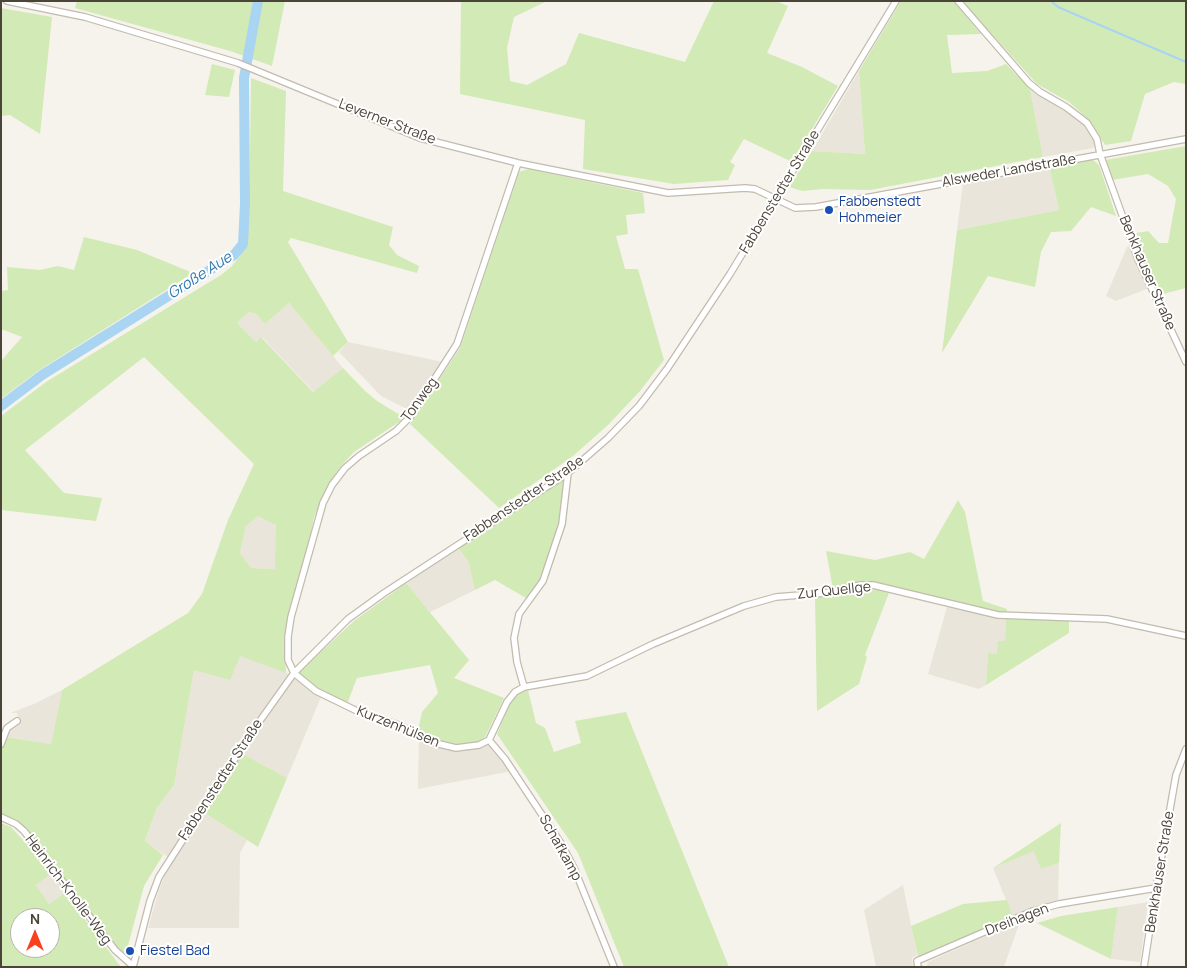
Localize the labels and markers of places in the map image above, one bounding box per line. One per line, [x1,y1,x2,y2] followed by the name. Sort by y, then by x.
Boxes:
[839,194,921,226] place label: Fabbenstedt Hohmeier
[823,204,835,216] marker: Fabbenstedt Hohmeier
[140,943,210,959] place label: Fiestel Bad
[124,945,136,957] marker: Fiestel Bad

